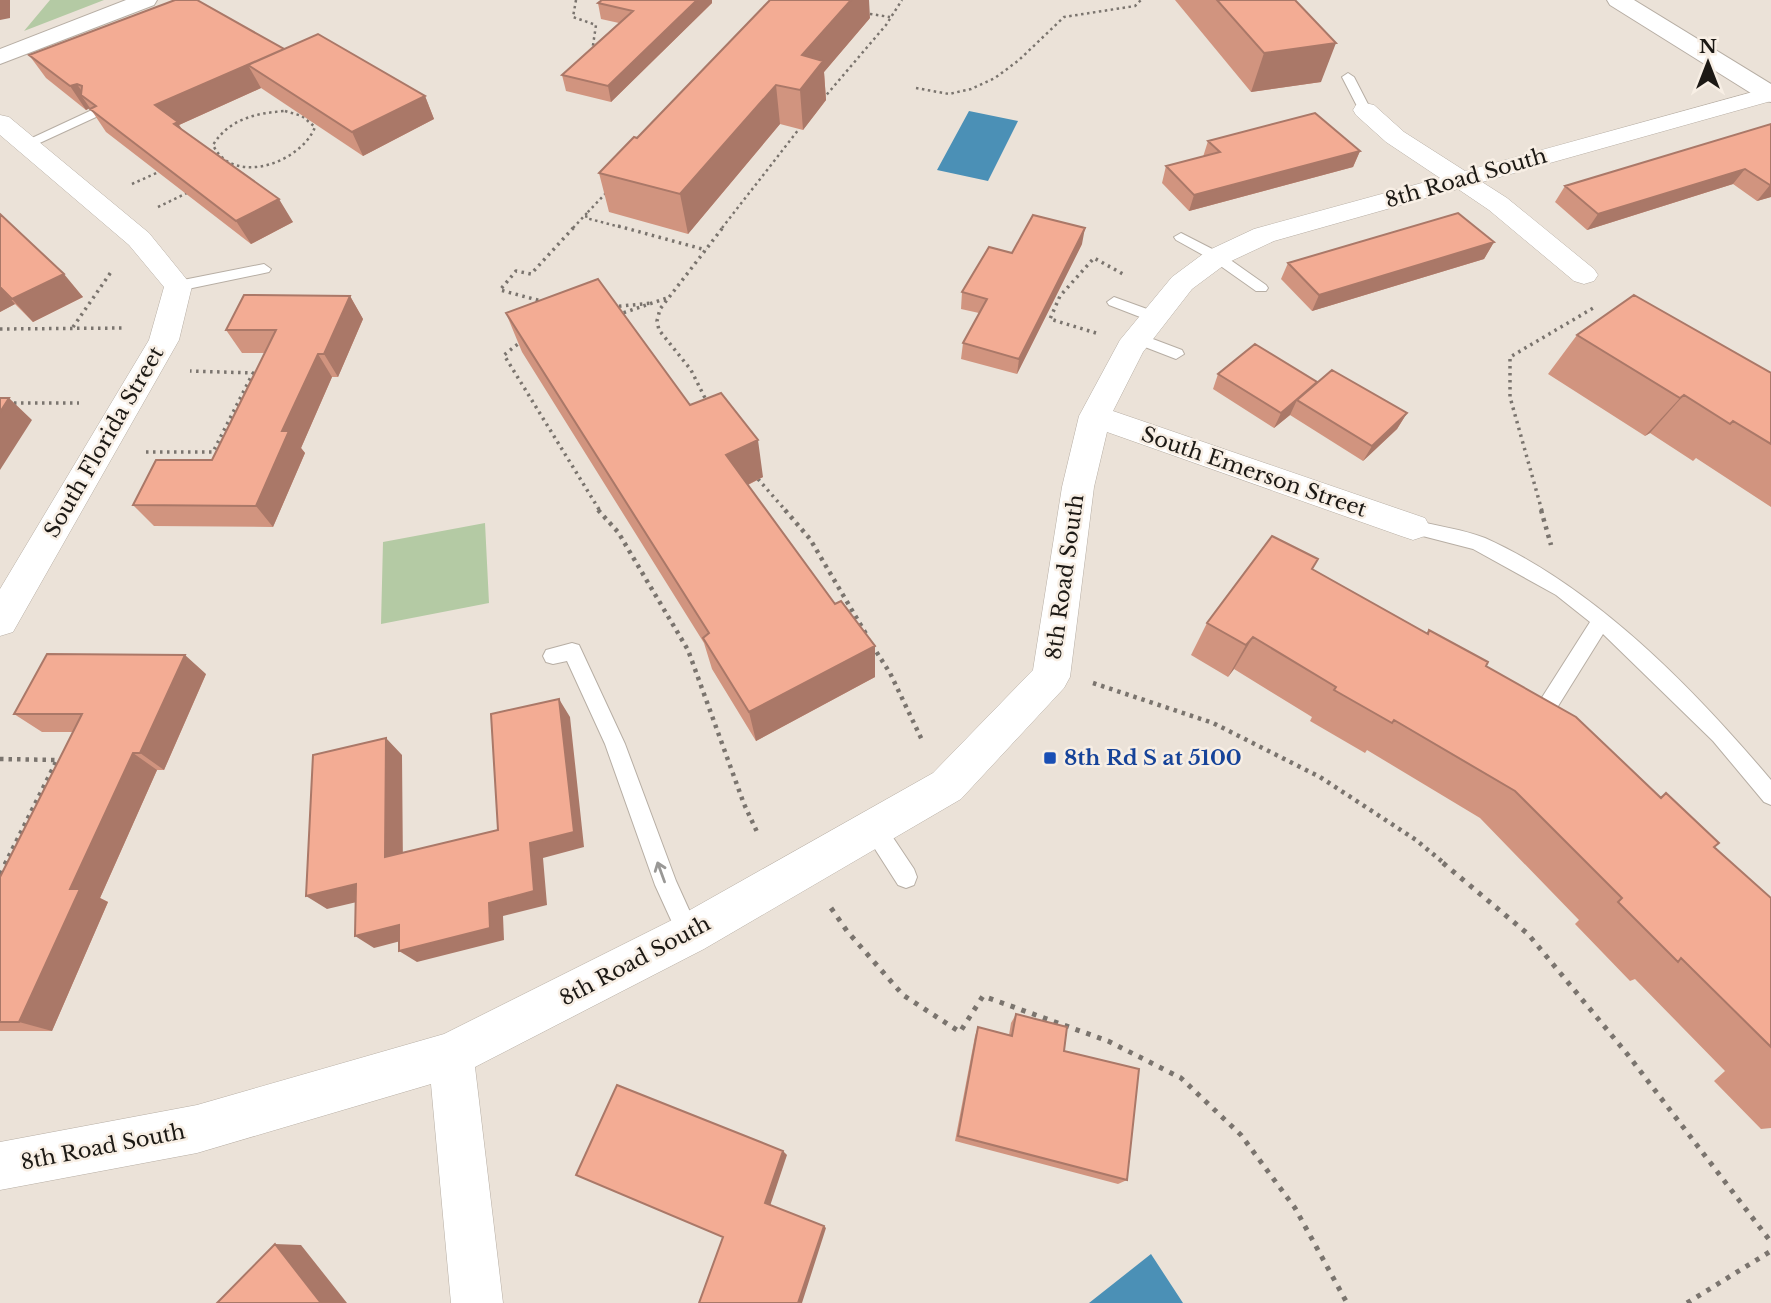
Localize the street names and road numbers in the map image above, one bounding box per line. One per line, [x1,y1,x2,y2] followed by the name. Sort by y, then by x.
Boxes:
[1382,143,1550,213] street label: 8th Road South
[39,342,169,542] street label: South Florida Street
[1138,421,1370,523] street label: South Emerson Street
[1041,493,1089,661] street label: 8th Road South
[555,910,715,1012] street label: 8th Road South
[19,1118,187,1176] street label: 8th Road South

